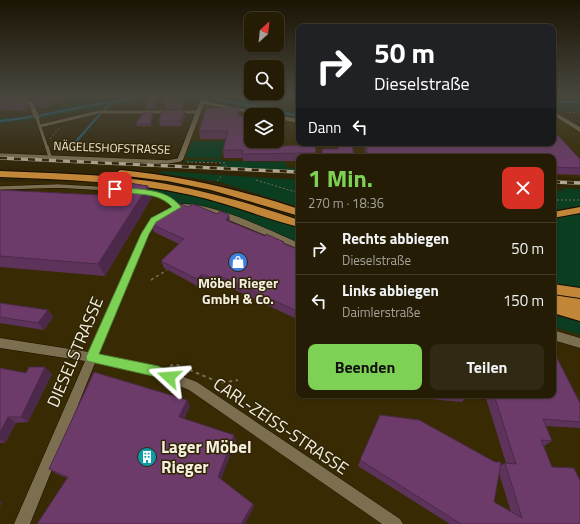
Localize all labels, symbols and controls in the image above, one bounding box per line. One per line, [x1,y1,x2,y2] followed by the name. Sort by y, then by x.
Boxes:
[244,12,284,52] north arrow
[244,12,284,148] map controls
[374,31,435,74] text: 50 m
[308,40,360,92] icon: right
[244,60,284,100] button: search
[374,70,470,97] text: Dieselstraße
[244,108,284,148] button: layers
[308,116,341,139] text: Dann
[349,116,371,138] icon: left
[53,136,171,159] street label: NÄGELESHOFSTRASSE
[308,160,373,196] text: 1 Min.
[502,167,544,209] button: close
[98,172,132,206] pin
[104,178,126,200] icon: arrive
[308,193,384,213] text: 270 m · 18:36
[342,227,449,250] text: Rechts abbiegen
[511,237,544,260] text: 50 m
[308,238,330,260] icon: right
[342,250,411,270] text: Dieselstraße
[227,251,249,273] shop icon: Möbel Rieger GmbH & Co.
[198,272,278,309] place label: Möbel Rieger GmbH & Co.
[342,279,439,302] text: Links abbiegen
[503,289,544,312] text: 150 m
[308,290,330,312] icon: left
[40,293,110,411] street label: DIESELSTRASSE
[342,302,420,322] text: Daimlerstraße
[308,344,422,390] button: Beenden
[430,344,544,390] button: Teilen
[148,356,190,398] position arrow
[208,371,354,481] street label: CARL-ZEISS-STRASSE
[161,434,252,480] place label: Lager Möbel Rieger
[136,446,158,468] building icon: Lager Möbel Rieger

